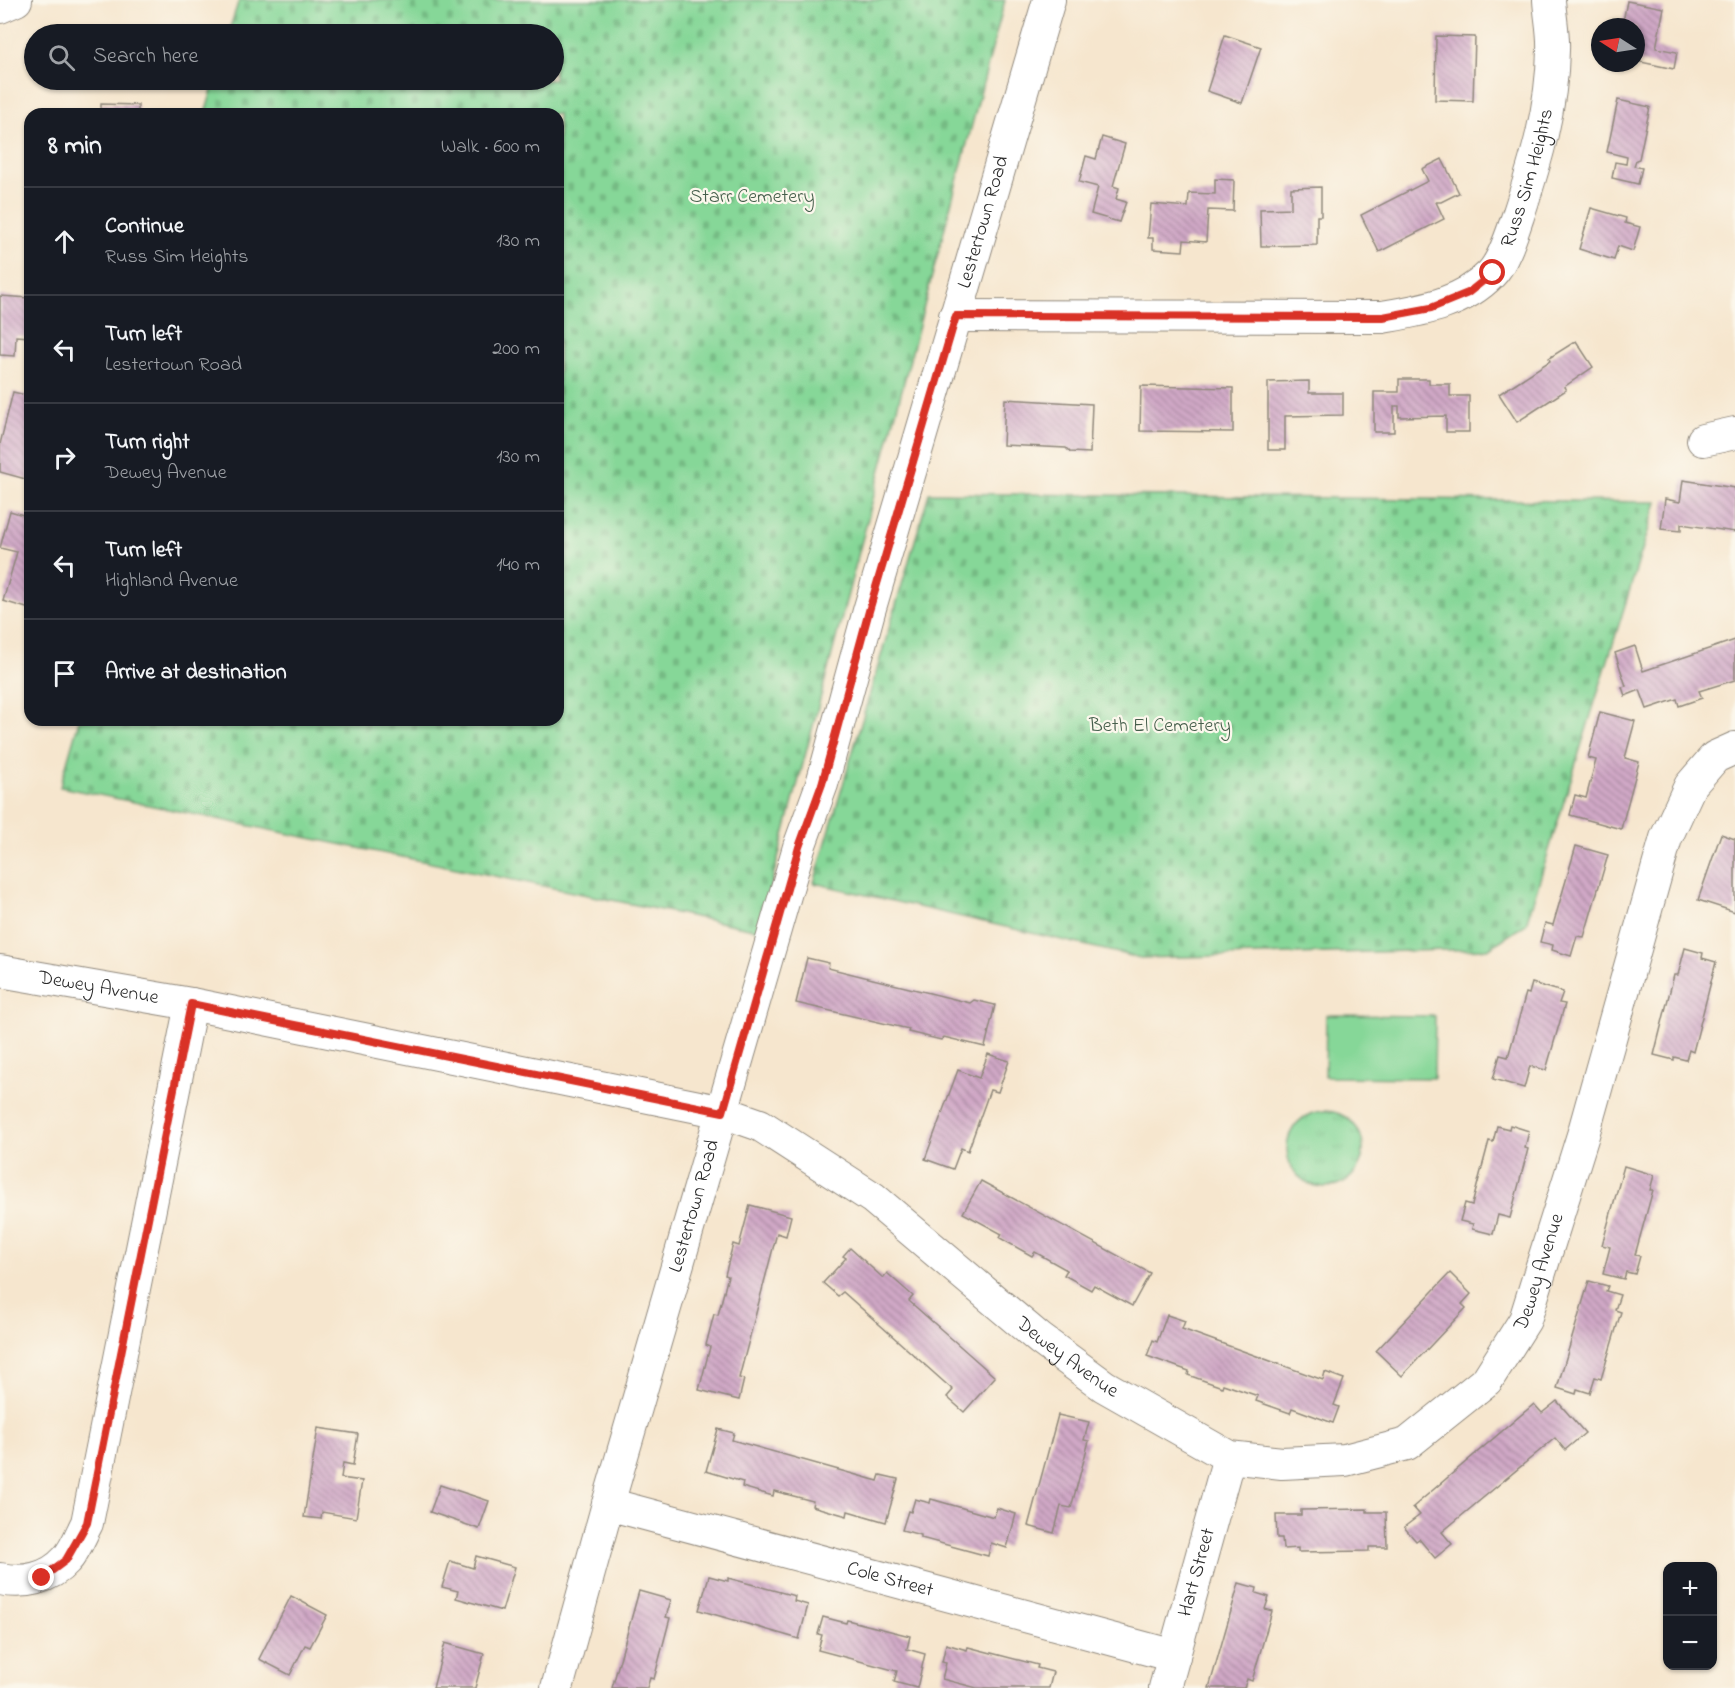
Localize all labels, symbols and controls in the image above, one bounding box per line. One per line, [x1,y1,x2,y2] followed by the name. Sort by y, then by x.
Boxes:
[1591,18,1645,72] north arrow
[24,24,564,90] search box
[45,41,78,74] icon: search
[93,41,198,73] text: Search here
[1494,106,1561,252] street label: Russ Sim Heights
[48,128,102,166] text: 8 min
[441,133,540,162] text: Walk · 600 m
[950,152,1017,292] street label: Lestertown Road
[689,183,815,212] park label: Starr Cemetery
[105,211,184,243] text: Continue
[48,225,81,258] icon: ahead
[496,227,540,256] text: 130 m
[105,243,249,272] text: Russ Sim Heights
[1479,259,1505,285] route start
[105,319,182,351] text: Turn left
[48,333,81,366] icon: left
[492,335,540,364] text: 200 m
[105,351,242,380] text: Lestertown Road
[105,427,190,459] text: Turn right
[48,441,81,474] icon: right
[496,443,540,472] text: 130 m
[105,459,227,488] text: Dewey Avenue
[105,535,182,567] text: Turn left
[48,549,81,582] icon: left
[496,551,540,580] text: 140 m
[105,567,238,596] text: Highland Avenue
[48,657,81,690] icon: arrive
[105,657,287,689] text: Arrive at destination
[1088,712,1231,741] park label: Beth El Cemetery
[35,963,161,1013] street label: Dewey Avenue
[661,1136,728,1276] street label: Lestertown Road
[1506,1210,1572,1338] street label: Dewey Avenue
[1009,1309,1124,1406] street label: Dewey Avenue
[1171,1524,1223,1620] street label: Hart Street
[843,1554,937,1605] street label: Cole Street
[1663,1562,1717,1670] map controls
[1663,1562,1717,1616] button: +
[28,1564,54,1590] route end
[1663,1616,1717,1670] button: −

